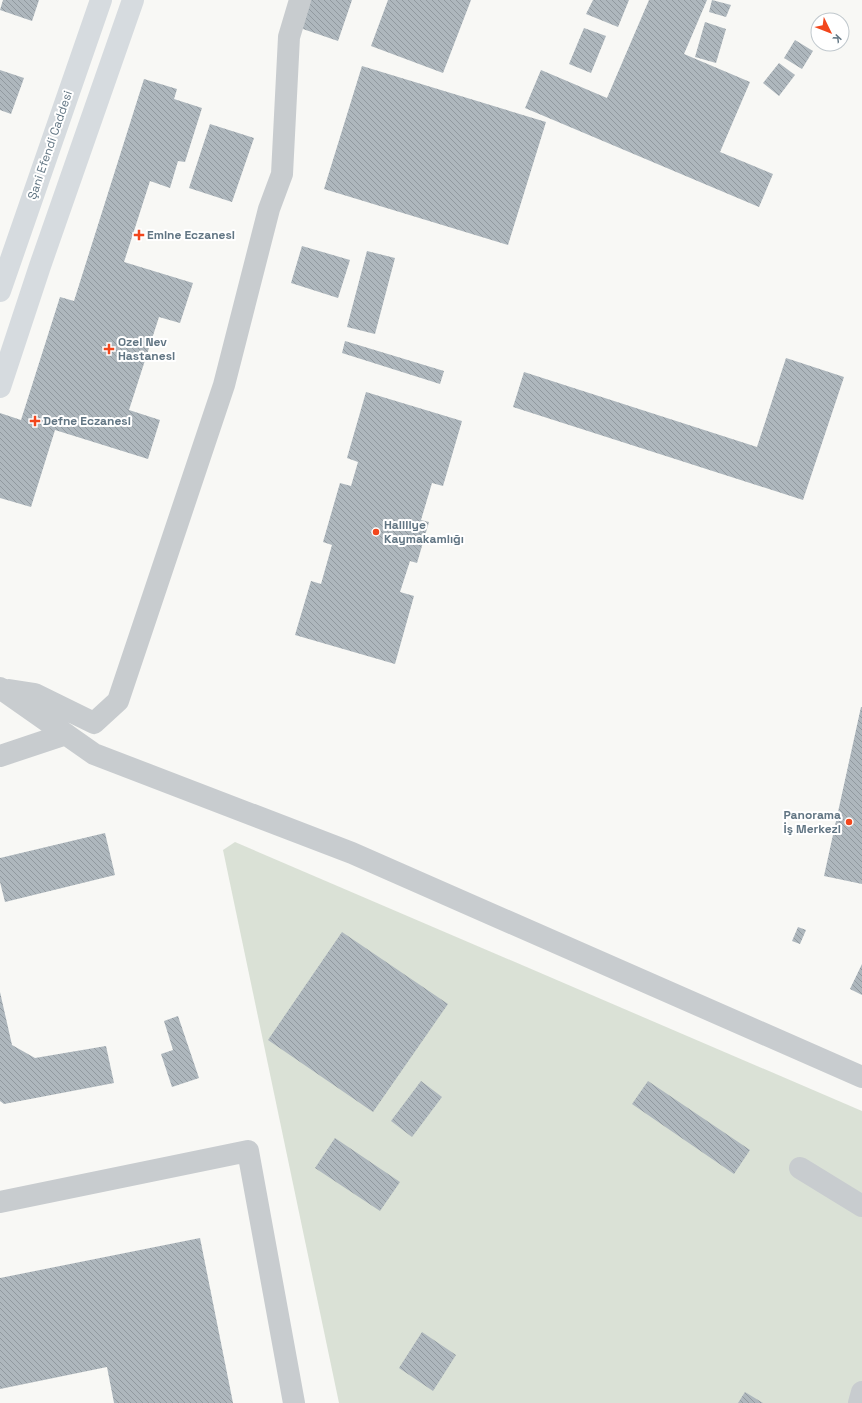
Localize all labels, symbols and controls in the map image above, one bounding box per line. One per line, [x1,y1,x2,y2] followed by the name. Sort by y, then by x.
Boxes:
[810,12,850,52] north arrow
[830,32,845,46] text: K
[24,88,76,201] street label: Şani Efendi Caddesi
[147,227,235,243] place label: Emine Eczanesi
[134,230,144,240] marker: Emine Eczanesi
[118,334,175,364] place label: Ozel Nev Hastanesi
[103,343,115,355] marker: Ozel Nev Hastanesi
[43,413,131,429] place label: Defne Eczanesi
[30,416,40,426] marker: Defne Eczanesi
[384,517,464,547] place label: Haliliye Kaymakamlığı
[371,527,381,537] marker: Haliliye Kaymakamlığı
[783,807,841,837] place label: Panorama İş Merkezi
[844,817,854,827] marker: Panorama İş Merkezi

